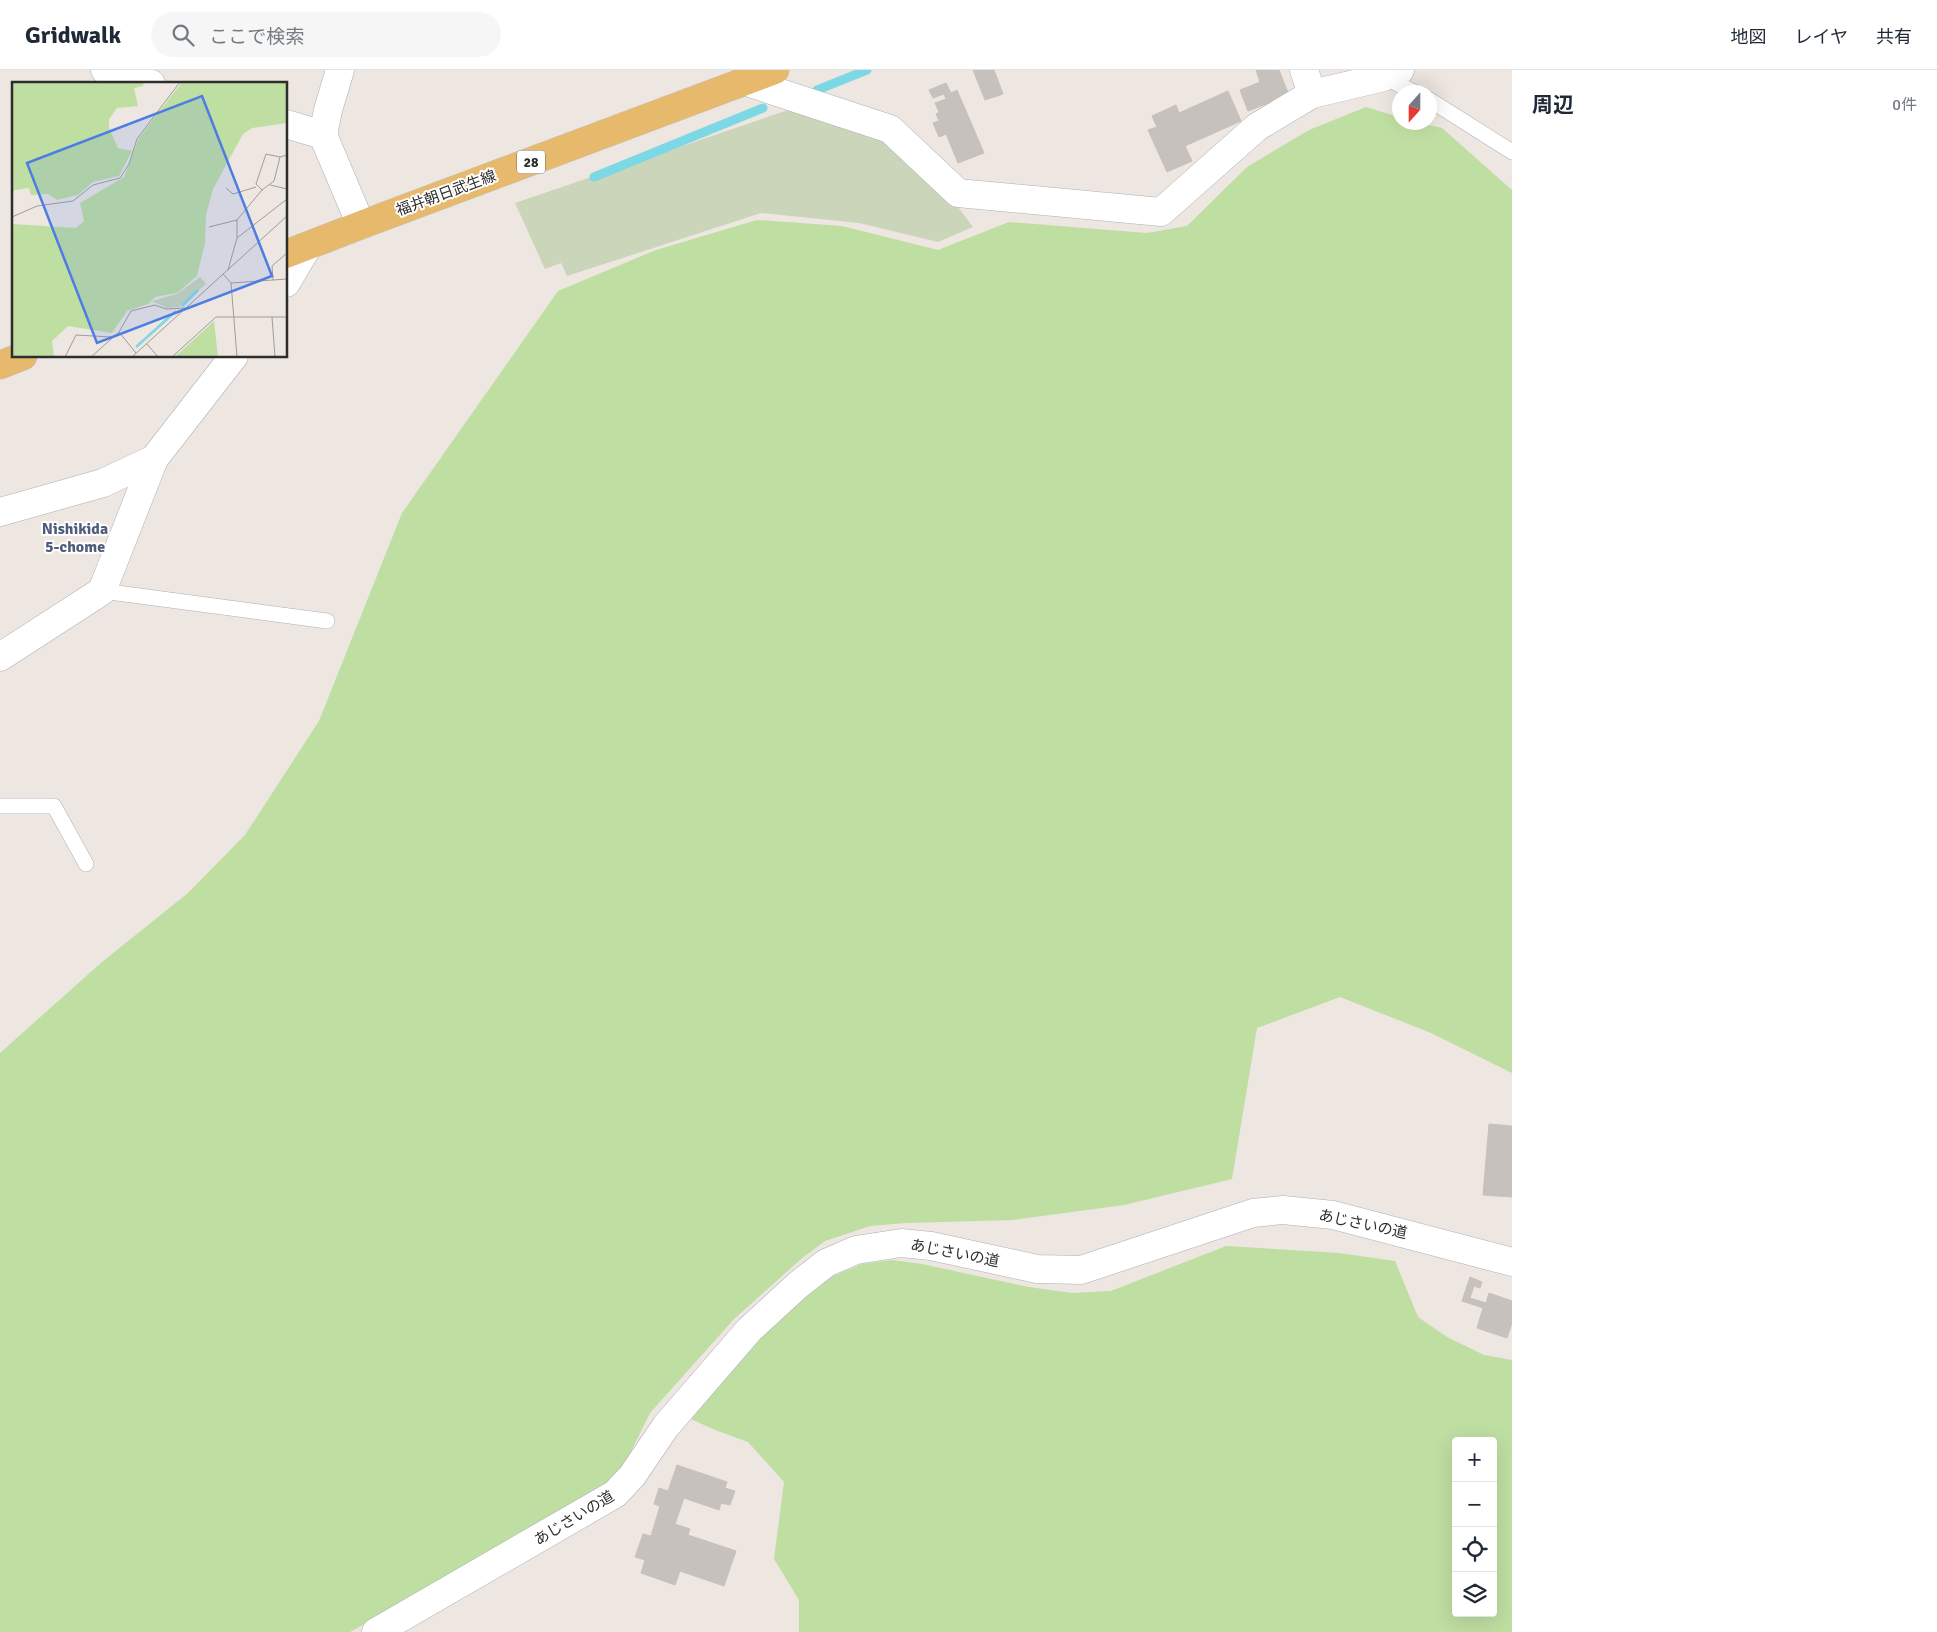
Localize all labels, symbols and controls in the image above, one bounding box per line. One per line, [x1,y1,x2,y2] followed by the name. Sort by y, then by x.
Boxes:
[151,12,501,57] search box
[25,20,121,50] text: Gridwalk
[169,21,197,49] icon: search
[209,25,304,49] text: ここで検索
[1731,26,1767,48] text: 地図
[1795,26,1848,48] text: レイヤ
[1876,26,1912,48] text: 共有
[12,82,288,358] inset map
[1392,85,1437,130] north arrow
[1532,92,1574,118] text: 周辺
[1892,95,1917,115] text: 0件
[517,150,545,174] road number: 28
[394,167,498,219] street label: 福井朝日武生線
[42,519,108,557] district label: Nishikida 5-chome
[1317,1206,1409,1242] street label: あじさいの道
[909,1236,1001,1270] street label: あじさいの道
[1452,1437,1497,1617] map controls
[1452,1437,1497,1482] button: +
[1452,1482,1497,1527] button: −
[531,1487,617,1549] street label: あじさいの道
[1452,1527,1497,1572] button: locate
[1452,1572,1497,1617] button: layers

